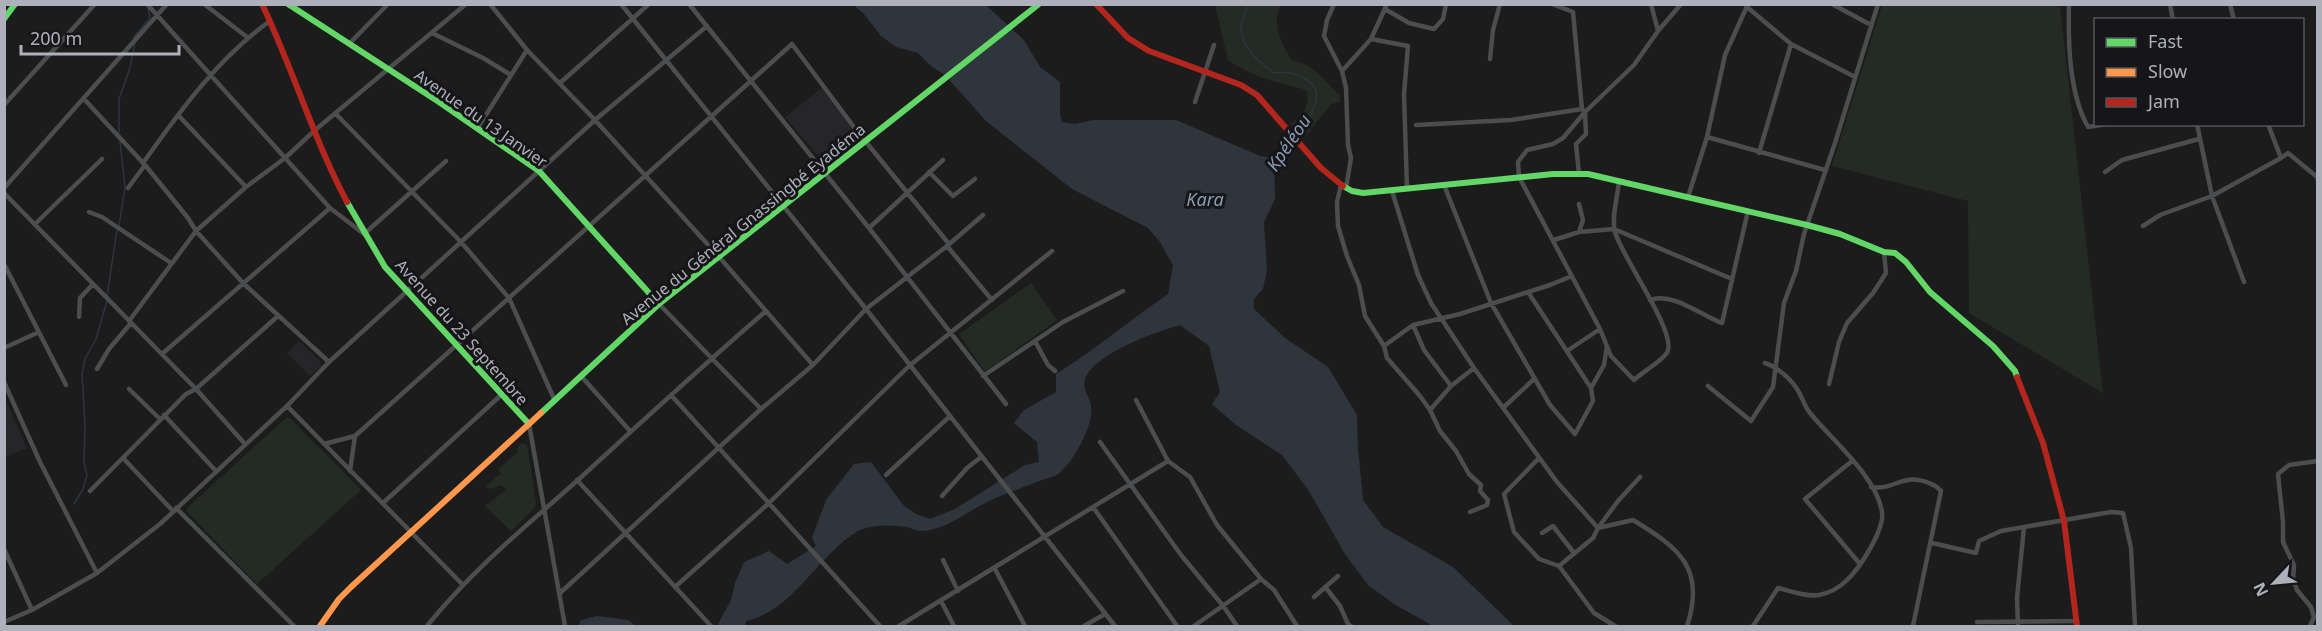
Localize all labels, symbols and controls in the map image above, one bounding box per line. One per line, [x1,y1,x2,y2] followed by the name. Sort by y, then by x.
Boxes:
[21,18,178,56] scale bar
[2094,18,2304,126] legend
[30,26,82,50] text: 200 m
[2148,29,2183,53] text: Fast
[2148,59,2187,83] text: Slow
[410,64,552,172] street label: Avenue du 13 Janvier
[2146,89,2180,113] text: Jam
[1260,109,1316,176] water label: Kpéléou
[616,118,870,330] street label: Avenue du Général Gnassingbé Eyadéma
[1186,187,1224,211] water label: Kara
[391,254,533,410] street label: Avenue du 23 Septembre
[2244,553,2304,613] north arrow
[2248,579,2273,600] text: N

